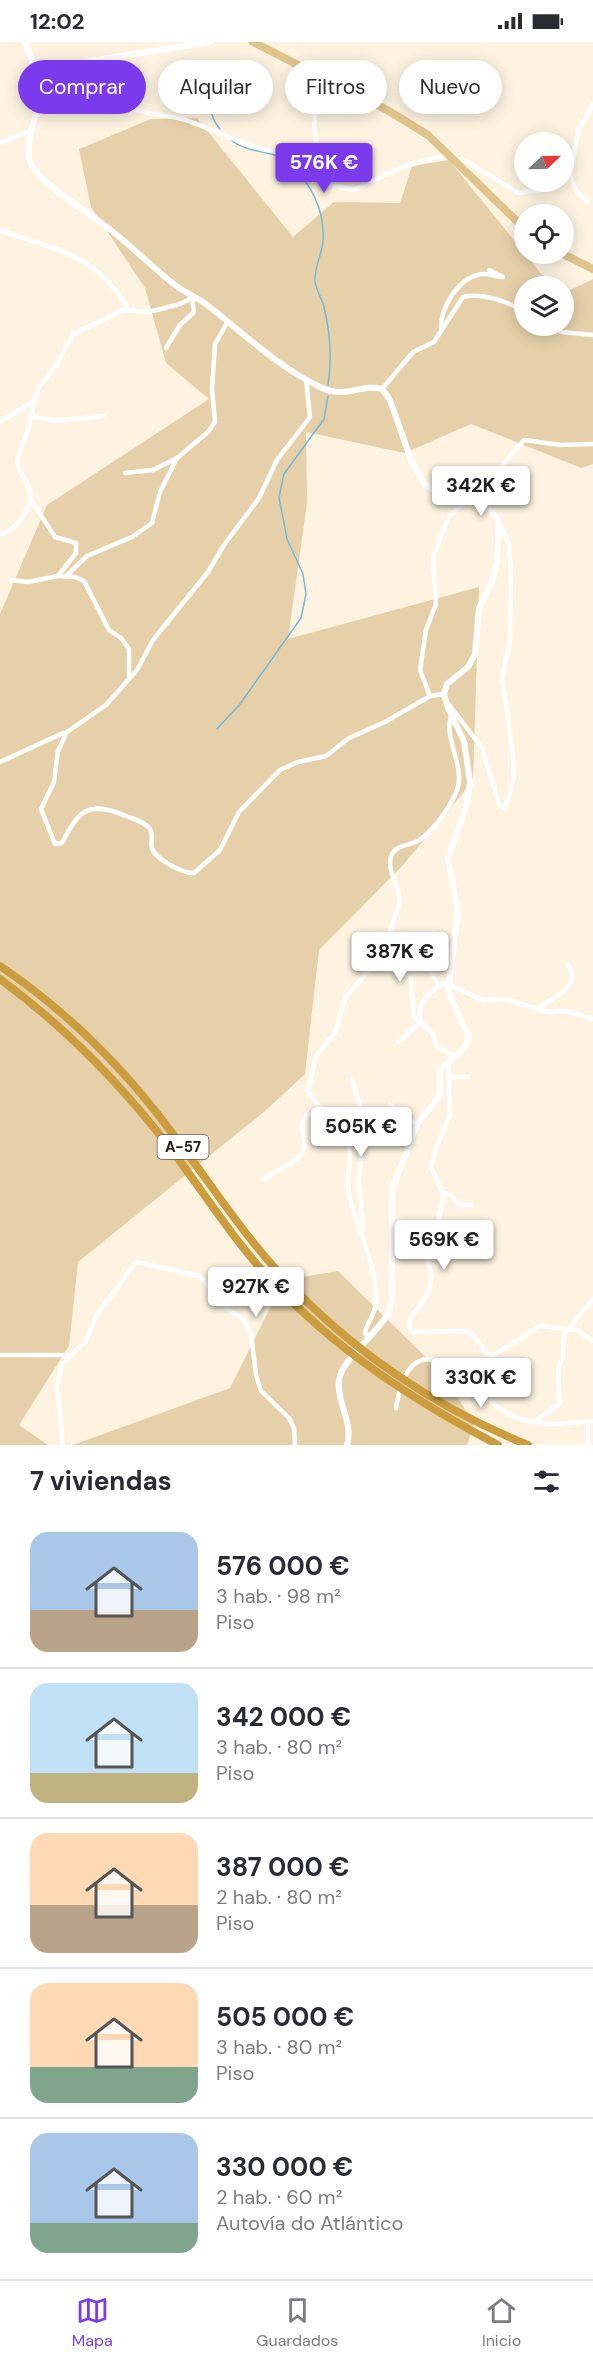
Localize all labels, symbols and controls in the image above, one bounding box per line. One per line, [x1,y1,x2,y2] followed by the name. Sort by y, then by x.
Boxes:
[30,7,84,36] text: 12:02
[18,60,146,114] chip: Comprar
[158,60,273,114] chip: Alquilar
[285,60,387,114] chip: Filtros
[399,60,502,114] chip: Nuevo
[514,132,574,192] north arrow
[514,132,574,336] map controls
[275,143,373,194] pin: 576K €
[289,149,359,175] text: 576K €
[514,204,574,264] button: locate
[514,276,574,336] button: layers
[432,466,530,517] pin: 342K €
[446,472,516,498] text: 342K €
[351,932,449,983] pin: 387K €
[366,938,434,964] text: 387K €
[312,1107,410,1158] pin: 505K €
[325,1113,397,1139] text: 505K €
[158,1135,208,1159] road number: A-57
[395,1220,493,1271] pin: 569K €
[409,1226,479,1252] text: 569K €
[207,1267,305,1318] pin: 927K €
[222,1273,290,1299] text: 927K €
[432,1358,530,1409] pin: 330K €
[445,1364,517,1390] text: 330K €
[30,1464,172,1498] text: 7 viviendas
[530,1465,563,1498] icon: filters
[216,1549,350,1583] text: 576 000 €
[78,1556,150,1628] icon: home
[216,1583,341,1609] text: 3 hab. · 98 m²
[216,1609,254,1635] text: Piso
[216,1700,351,1734] text: 342 000 €
[78,1707,150,1779] icon: home
[216,1734,342,1760] text: 3 hab. · 80 m²
[216,1760,254,1786] text: Piso
[216,1850,350,1884] text: 387 000 €
[78,1857,150,1929] icon: home
[216,1884,342,1910] text: 2 hab. · 80 m²
[216,1910,254,1936] text: Piso
[216,2000,354,2034] text: 505 000 €
[78,2007,150,2079] icon: home
[216,2034,342,2060] text: 3 hab. · 80 m²
[216,2060,254,2086] text: Piso
[216,2150,353,2184] text: 330 000 €
[78,2157,150,2229] icon: home
[216,2184,342,2210] text: 2 hab. · 60 m²
[216,2210,403,2236] text: Autovía do Atlántico
[72,2294,113,2351] tab: Mapa
[256,2294,338,2351] tab: Guardados
[482,2294,521,2351] tab: Inicio

